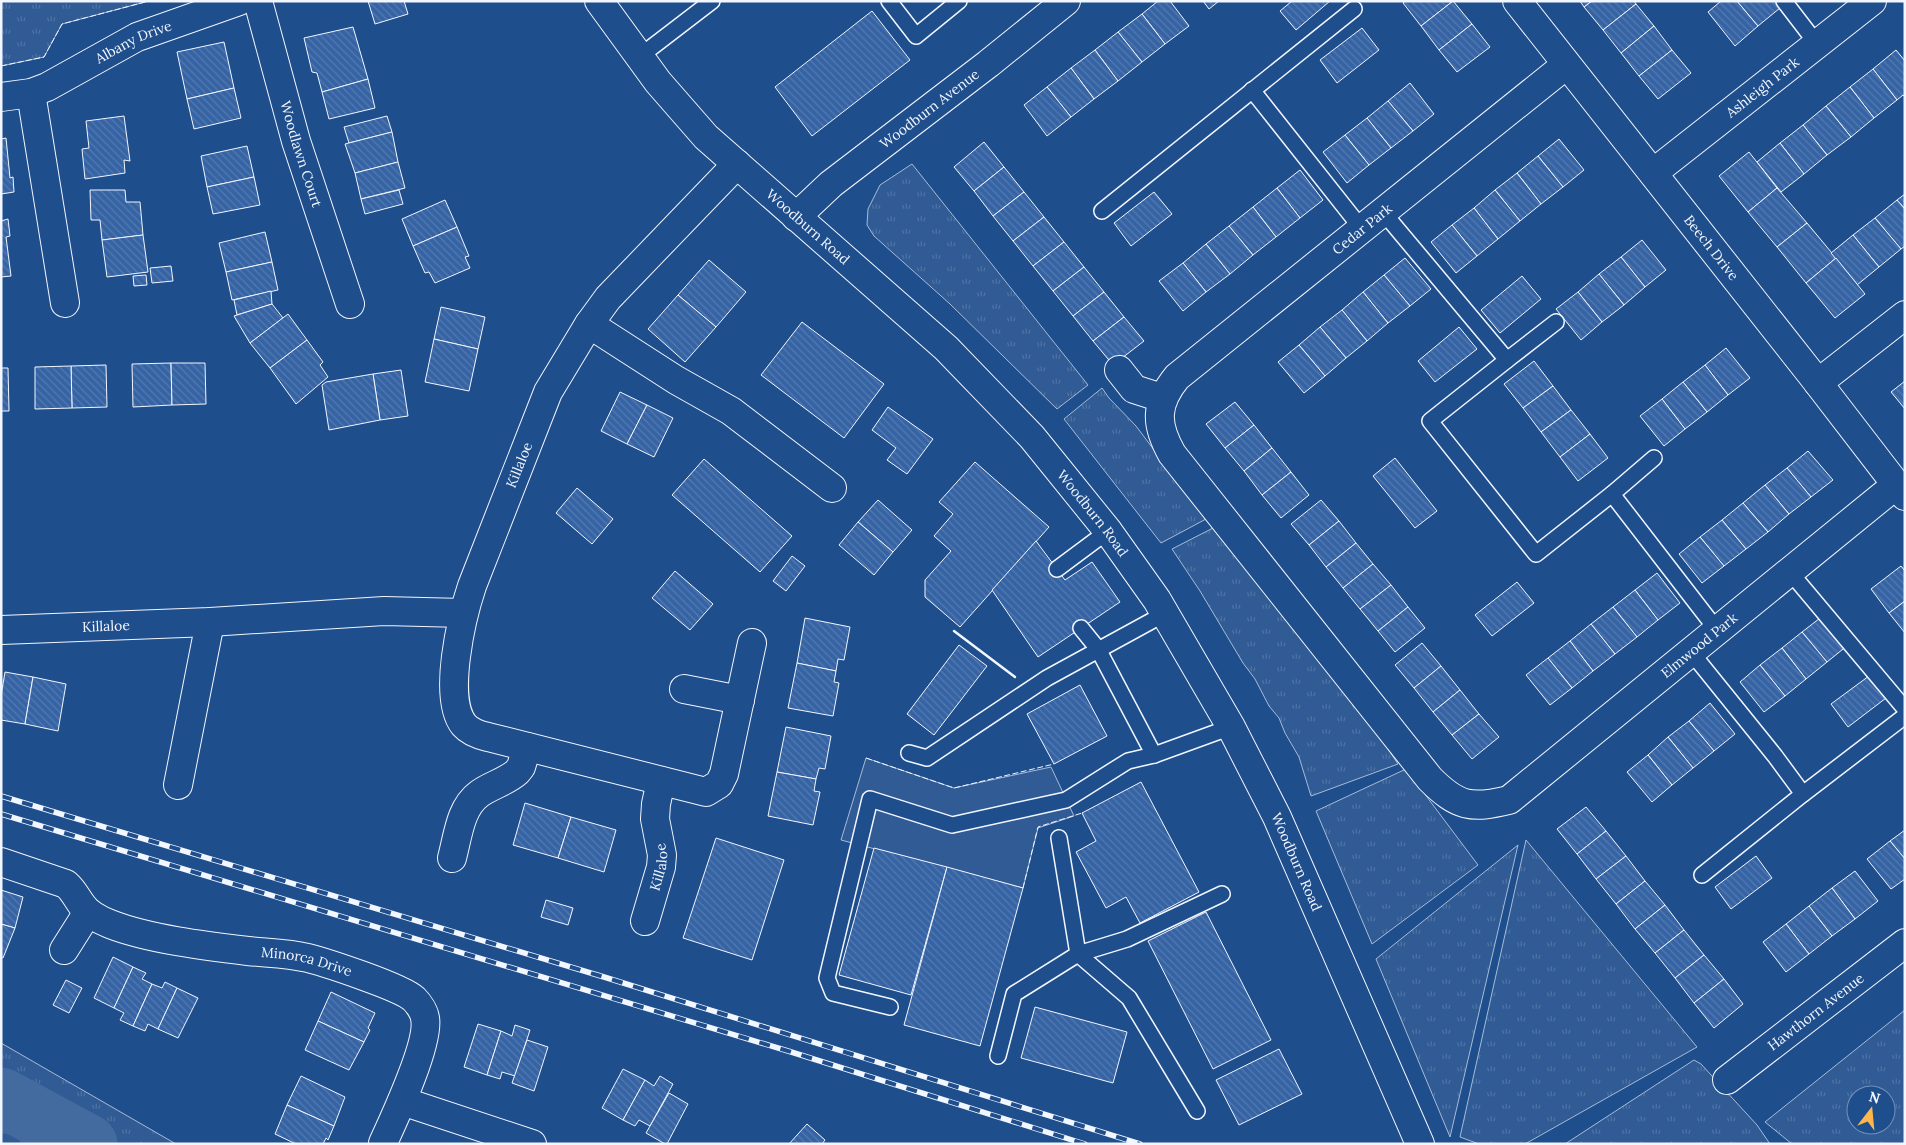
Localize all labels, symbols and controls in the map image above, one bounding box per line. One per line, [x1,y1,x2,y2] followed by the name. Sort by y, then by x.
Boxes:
[91,16,174,68] street label: Albany Drive
[1721,53,1803,122] street label: Ashleigh Park
[876,65,983,152] street label: Woodburn Avenue
[277,99,326,210] street label: Woodlawn Court
[762,185,854,268] street label: Woodburn Road
[1328,199,1396,259] street label: Cedar Park
[1680,211,1743,284] street label: Beech Drive
[502,439,536,491] street label: Killaloe
[1053,466,1132,560] street label: Woodburn Road
[1657,608,1741,682] street label: Elmwood Park
[82,616,131,636] street label: Killaloe
[1267,810,1326,914] street label: Woodburn Road
[645,841,671,893] street label: Killaloe
[260,943,355,980] street label: Minorca Drive
[1764,969,1868,1054] street label: Hawthorn Avenue
[1846,1085,1896,1135] north arrow
[1867,1087,1882,1108] text: N

